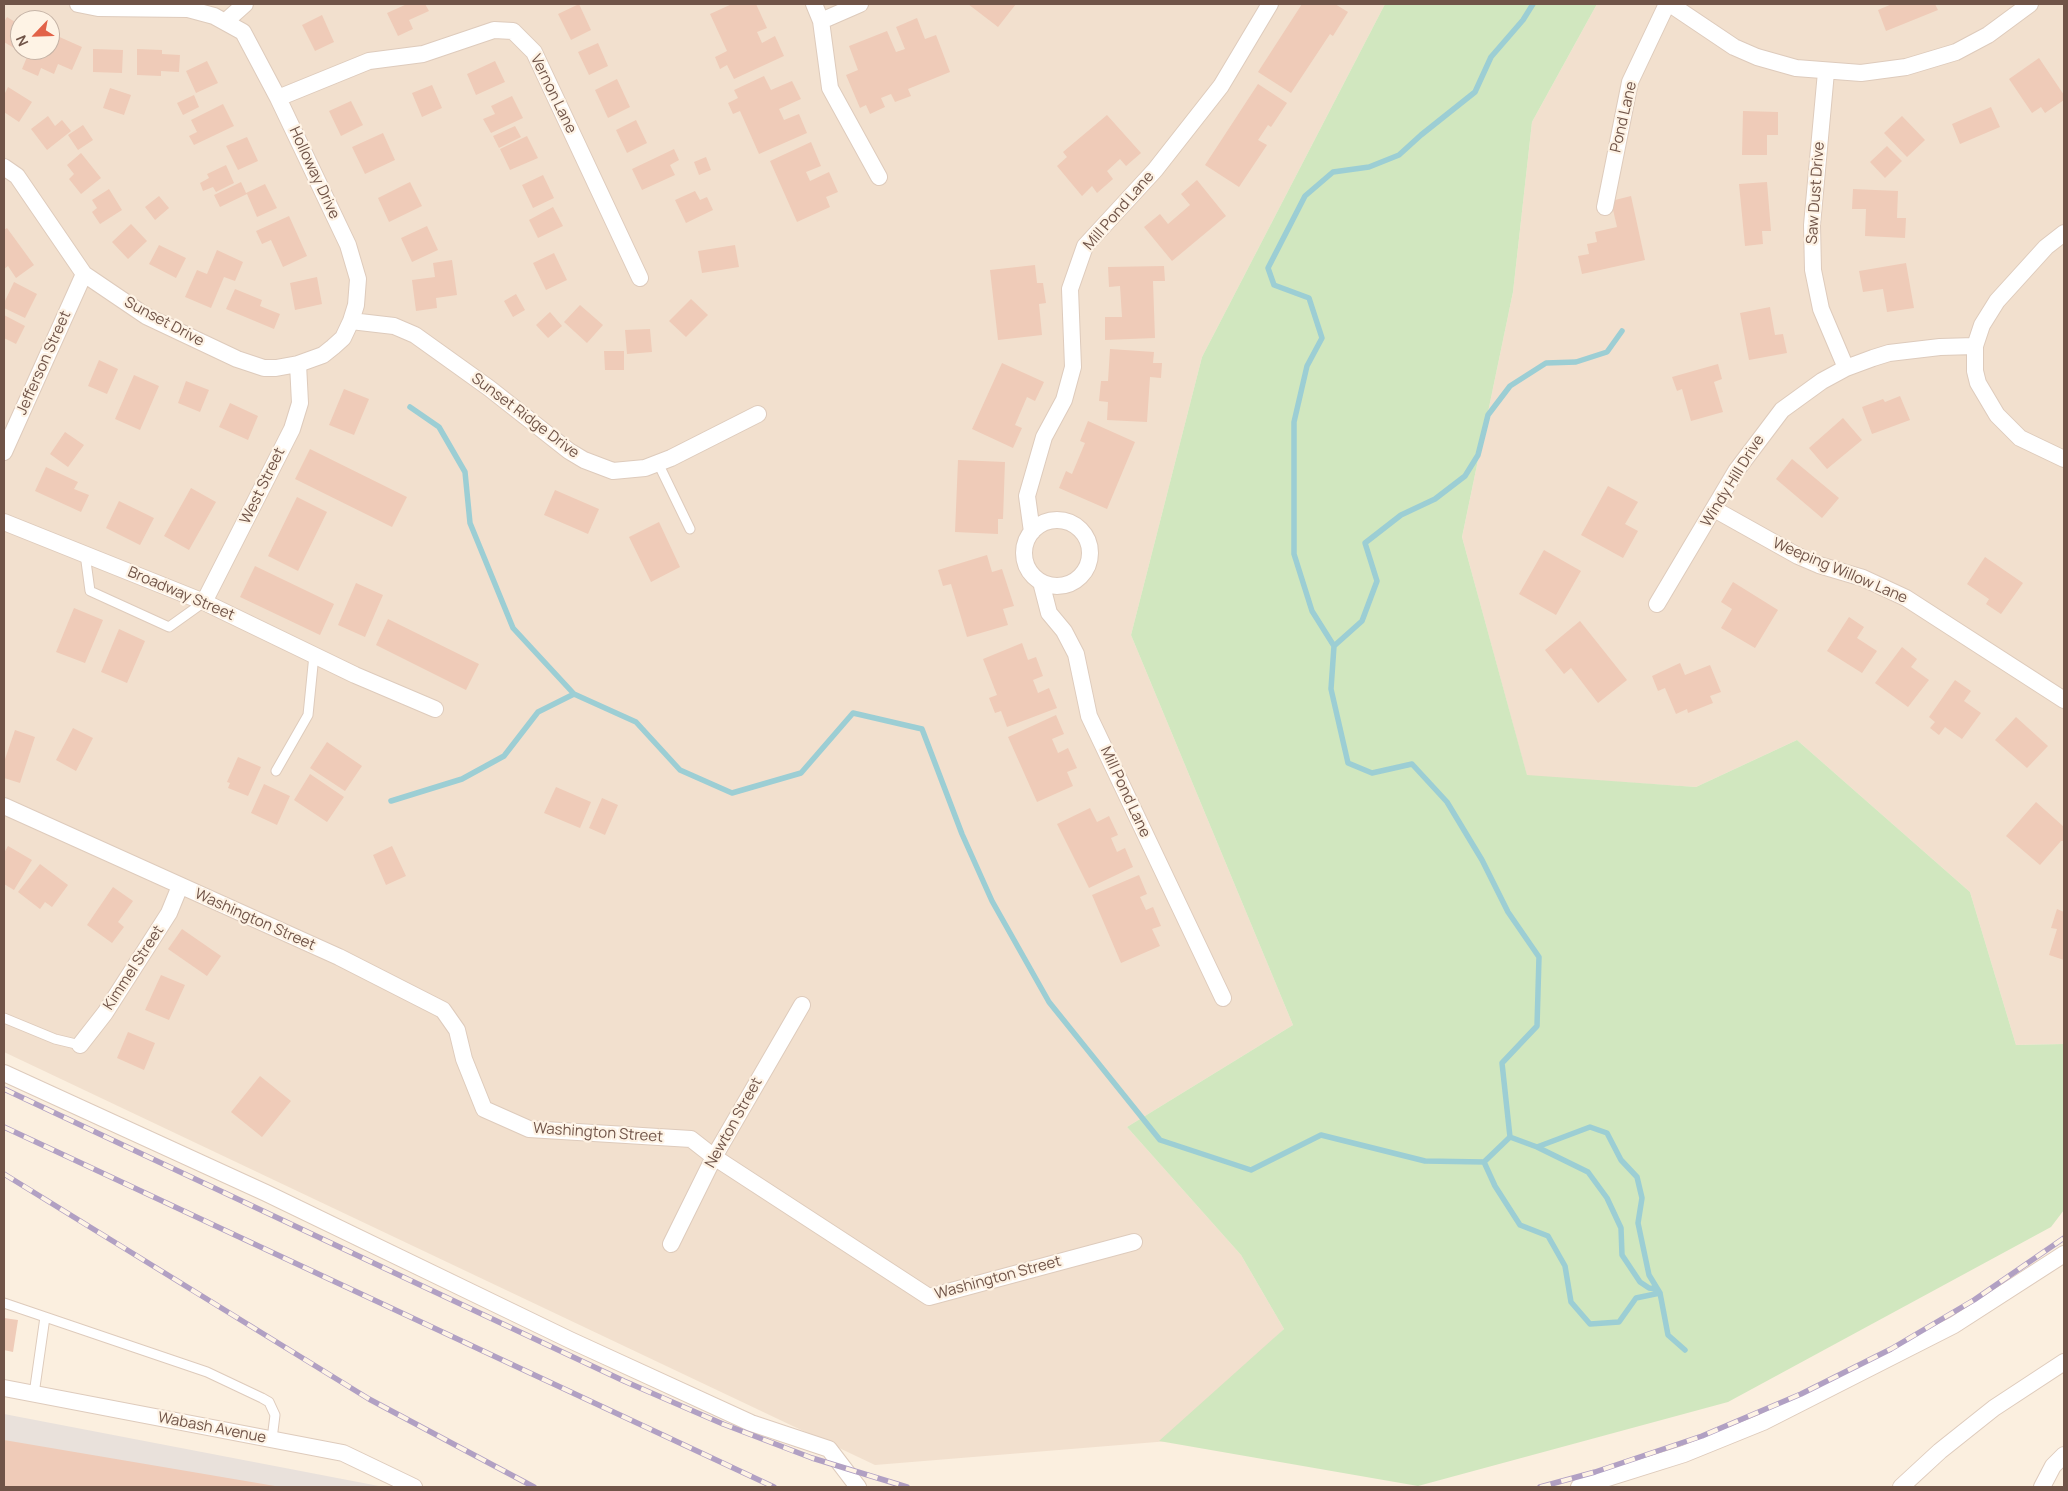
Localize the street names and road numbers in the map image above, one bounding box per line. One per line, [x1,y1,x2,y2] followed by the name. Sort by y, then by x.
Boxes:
[526,52,580,136] street label: Vernon Lane
[1607,80,1641,154] street label: Pond Lane
[285,124,343,222] street label: Holloway Drive
[1803,141,1829,245] street label: Saw Dust Drive
[1080,168,1158,254] street label: Mill Pond Lane
[121,293,207,351] street label: Sunset Drive
[13,308,75,418] street label: Jefferson Street
[468,370,582,462] street label: Sunset Ridge Drive
[1698,432,1768,530] street label: Windy Hill Drive
[237,445,289,527] street label: West Street
[1770,534,1910,608] street label: Weeping Willow Lane
[125,563,237,625] street label: Broadway Street
[1096,744,1154,840] street label: Mill Pond Lane
[192,885,318,955] street label: Washington Street
[100,922,168,1014] street label: Kimmel Street
[702,1075,766,1171] street label: Newton Street
[532,1119,664,1147] street label: Washington Street
[933,1252,1063,1304] street label: Washington Street
[156,1409,268,1447] street label: Wabash Avenue

